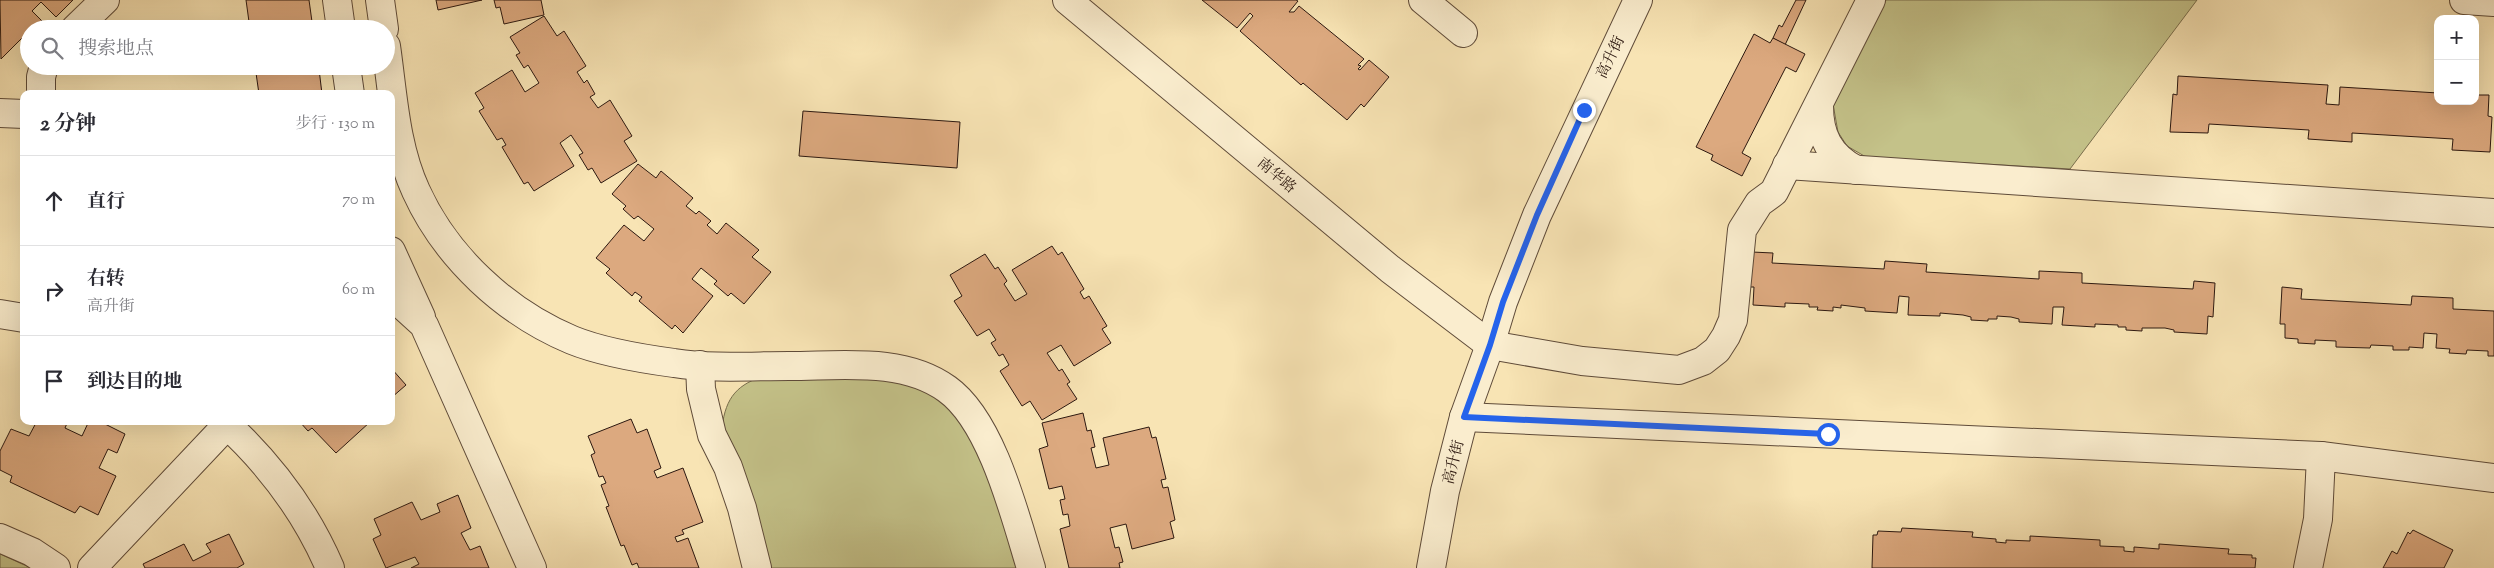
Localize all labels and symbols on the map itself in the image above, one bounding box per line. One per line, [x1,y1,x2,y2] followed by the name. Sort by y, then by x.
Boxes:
[1592,33,1631,82] street label: 高升街
[1573,99,1596,122] route end
[1252,154,1300,199] street label: 南华路
[1817,423,1840,446] route start
[1439,438,1470,487] street label: 高升街

